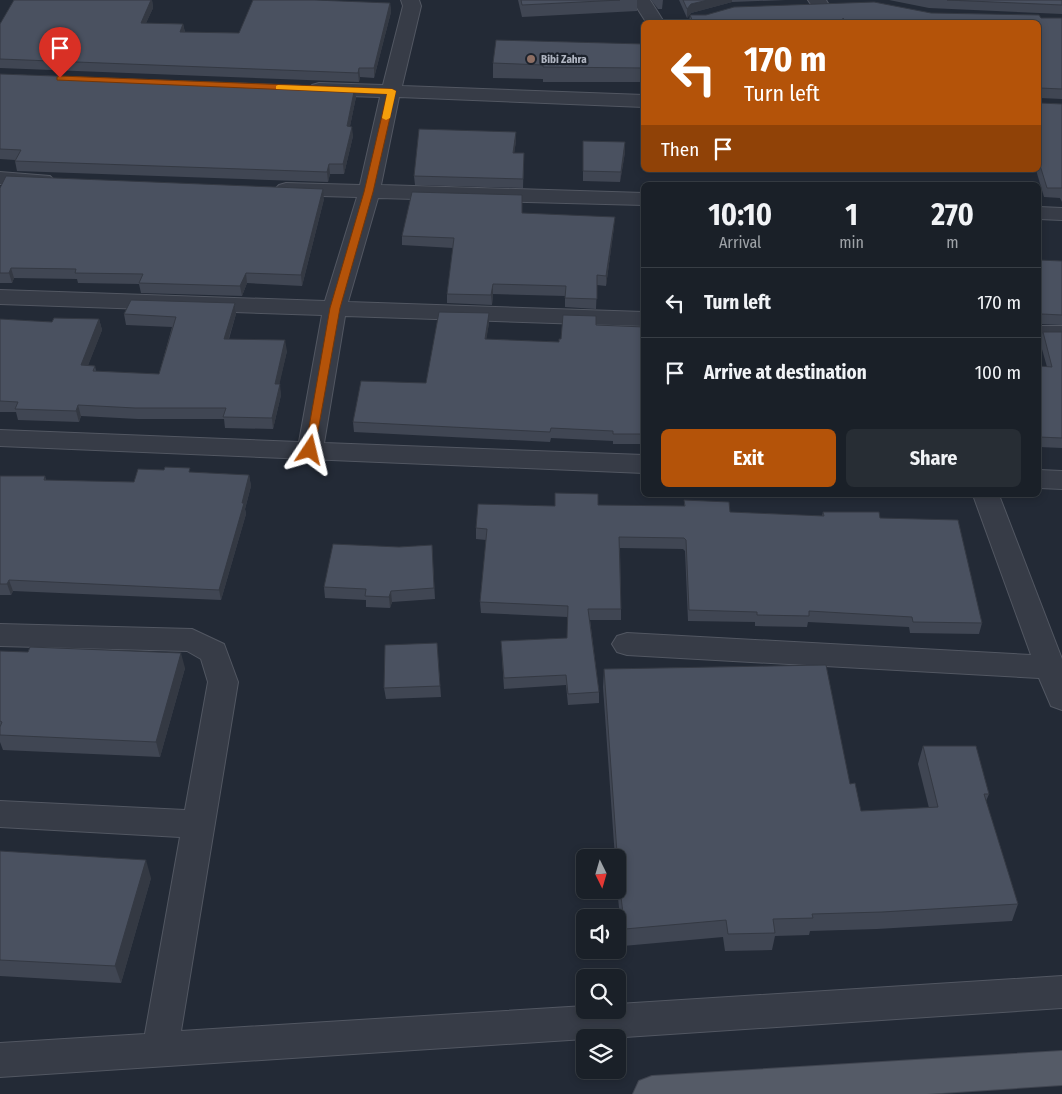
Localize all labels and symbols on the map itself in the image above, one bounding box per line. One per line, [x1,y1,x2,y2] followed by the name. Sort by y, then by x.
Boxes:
[39,27,81,78] pin
[525,53,537,65] marker: Bibi Zahra
[541,53,587,66] place label: Bibi Zahra
[283,423,335,475] position arrow
[576,849,626,899] north arrow

